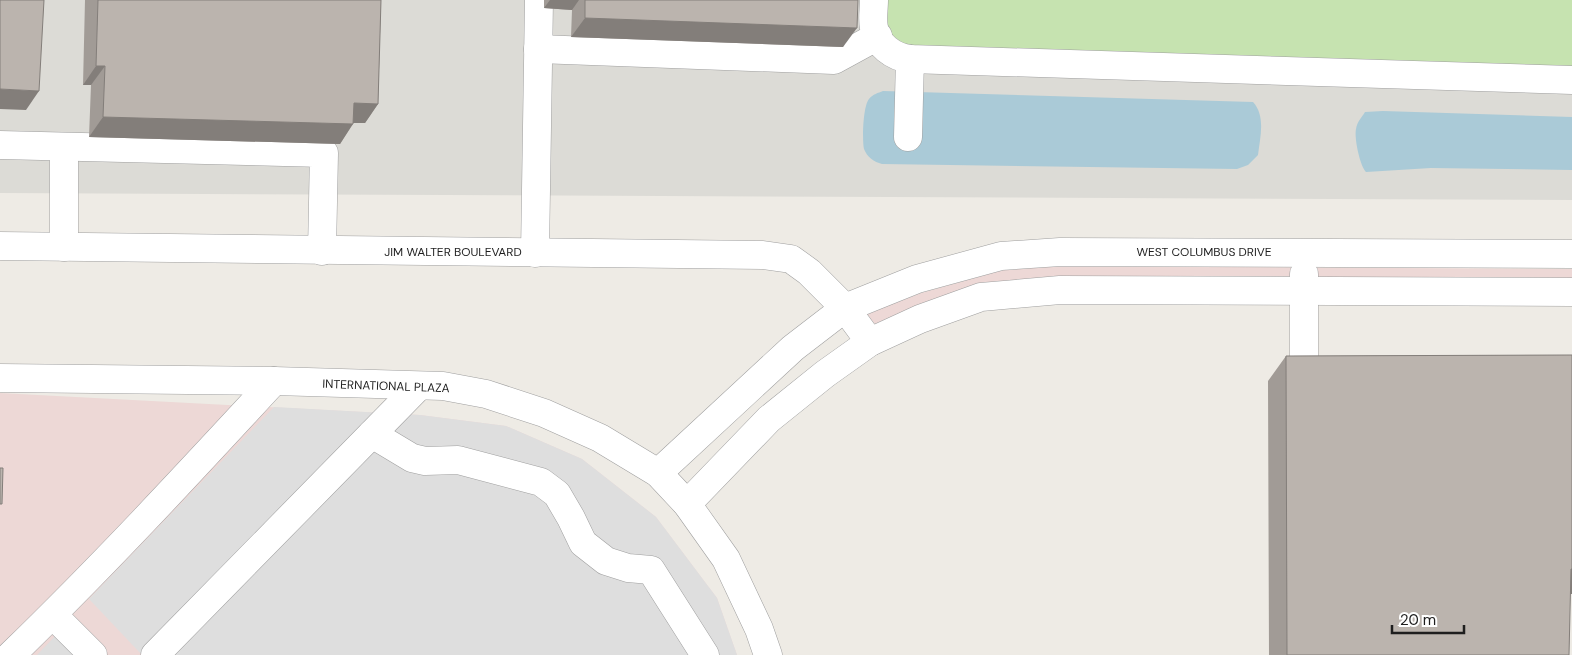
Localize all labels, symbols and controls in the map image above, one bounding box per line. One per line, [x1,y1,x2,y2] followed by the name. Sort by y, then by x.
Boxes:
[384,244,522,260] street label: JIM WALTER BOULEVARD
[1136,244,1272,260] street label: WEST COLUMBUS DRIVE
[322,376,450,396] street label: INTERNATIONAL PLAZA
[1392,602,1464,634] scale bar
[1400,610,1436,630] text: 20 m

